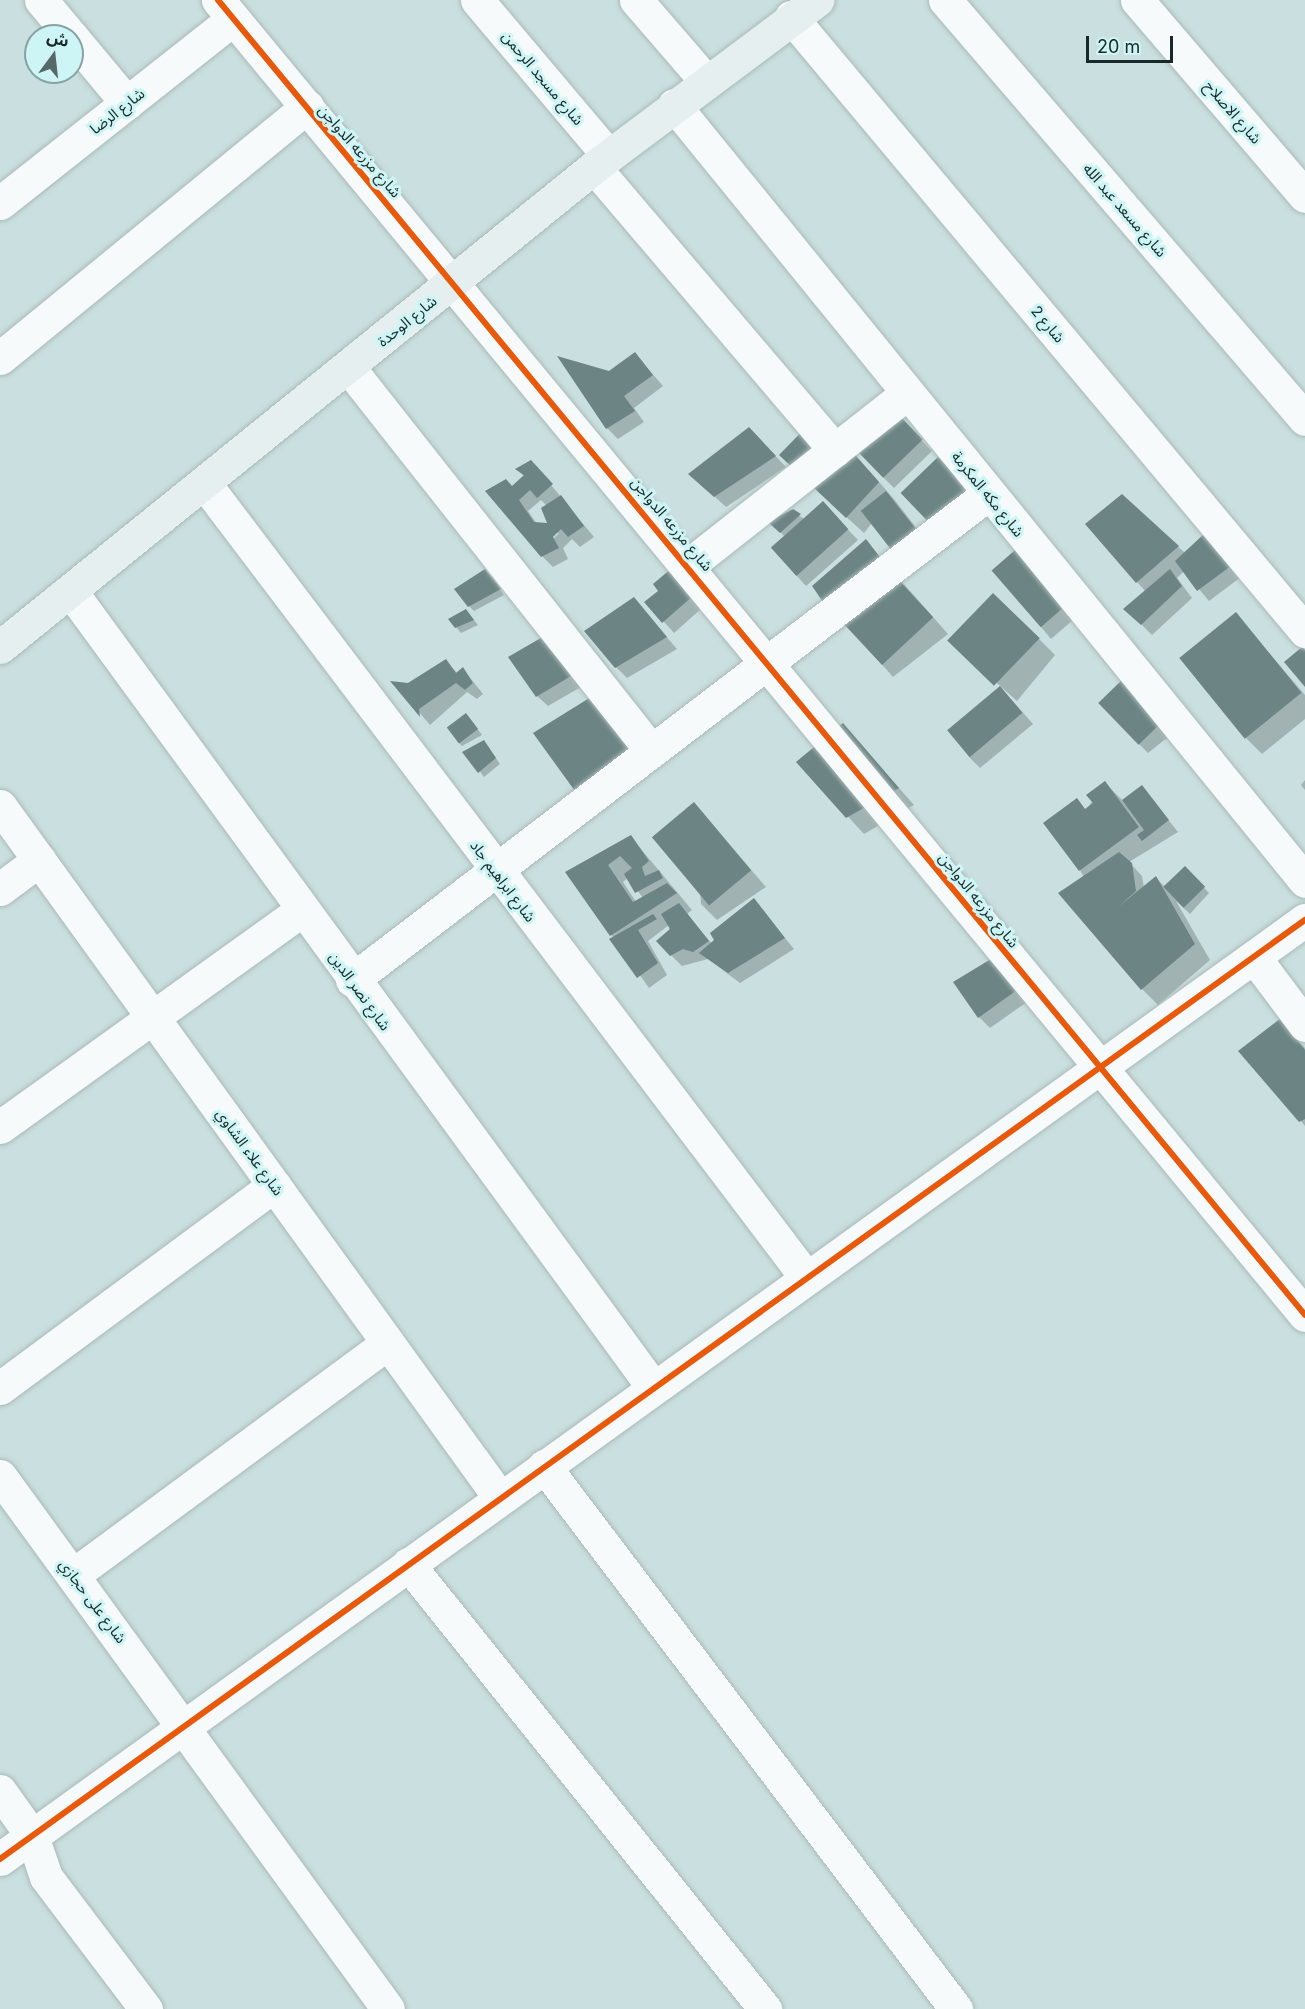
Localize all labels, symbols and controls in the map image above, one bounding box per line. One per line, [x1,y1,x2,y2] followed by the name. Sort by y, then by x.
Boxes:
[24,24,84,84] north arrow
[1089,24,1176,62] scale bar
[45,26,71,51] text: ش
[498,27,588,129] street label: شارع مسجد الرحمن
[1097,36,1140,57] text: 20 m
[1201,77,1265,147] street label: شارع الاصلاح
[86,84,148,138] street label: شارع الرضا
[315,101,405,201] street label: شارع مزرعه الدواجن
[1079,159,1171,261] street label: شارع مسعد عبد الله
[374,292,440,350] street label: شارع الوحدة
[1027,302,1069,346] street label: شارع 2
[948,448,1028,540] street label: شارع مكه المكرمة
[628,473,716,575] street label: شارع مزرعه الدواجن
[467,837,539,925] street label: شارع ابراهيم جاد
[935,849,1023,951] street label: شارع مزرعه الدواجن
[325,948,395,1034] street label: شارع نصر الدين
[212,1105,288,1199] street label: شارع علاء الشاوي
[56,1555,130,1647] street label: شارع على حجازي

